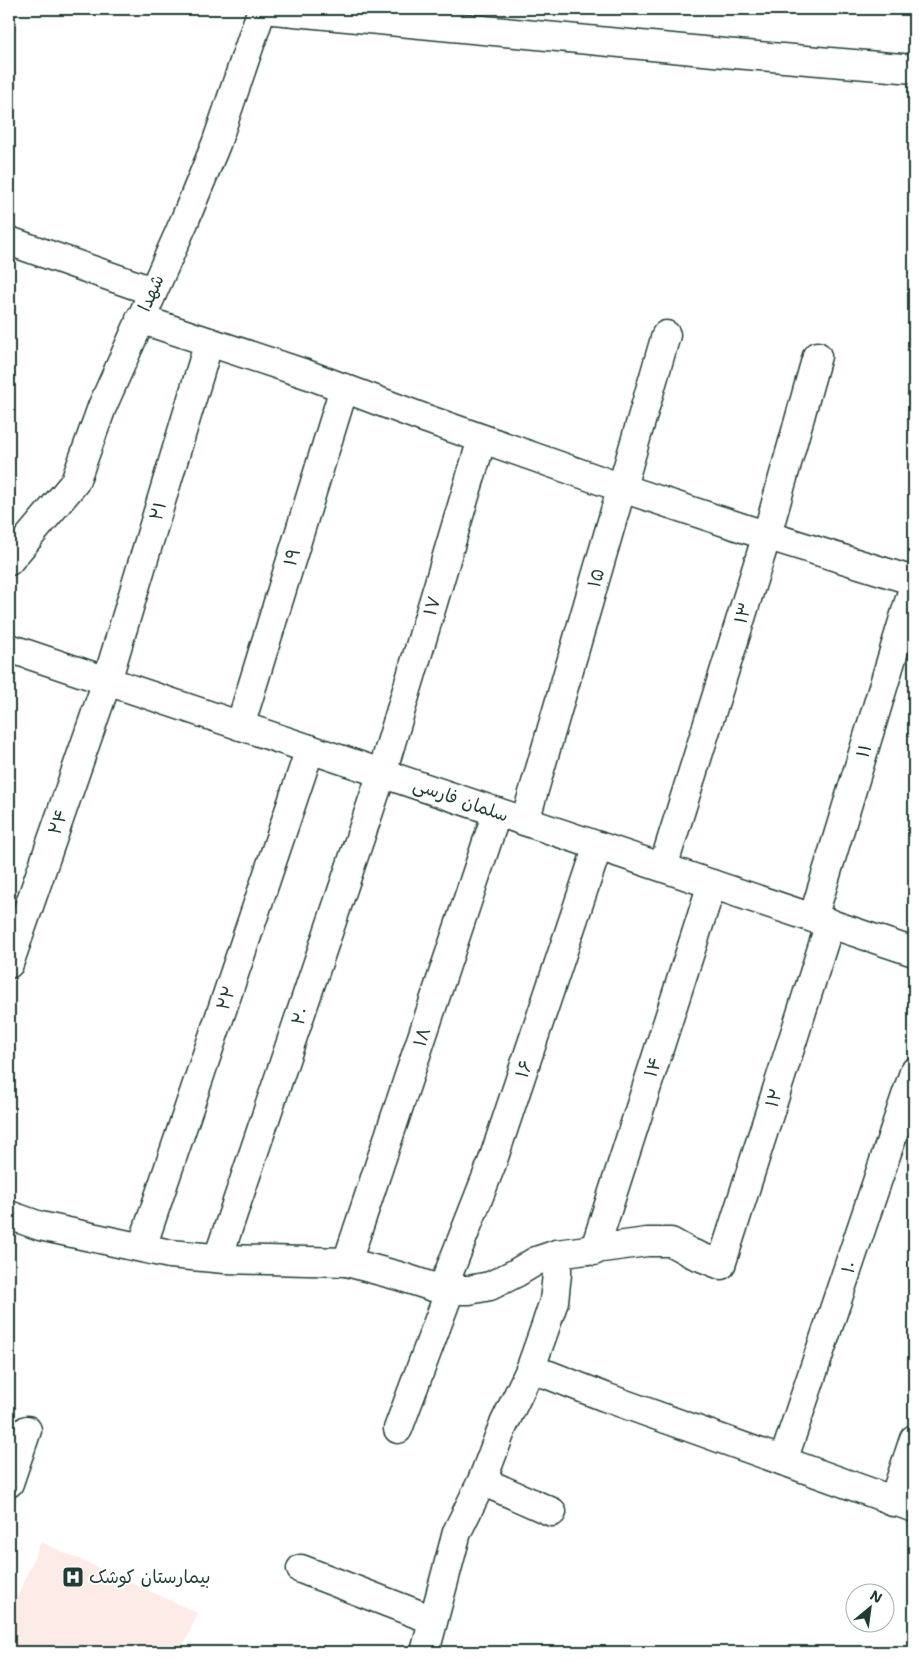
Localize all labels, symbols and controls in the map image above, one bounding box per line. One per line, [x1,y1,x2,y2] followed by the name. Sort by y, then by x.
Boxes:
[132,271,170,315] street label: شهدا
[144,499,172,523] street label: ۲۱
[278,545,306,569] street label: ۱۹
[582,566,610,590] street label: ۱۵
[418,593,446,619] street label: ۱۷
[728,599,758,627] street label: ۱۳
[851,741,877,761] street label: ۱۱
[410,772,512,828] street label: سلمان فارسی
[42,806,74,838] street label: ۲۴
[211,983,241,1013] street label: ۲۲
[286,1004,314,1028] street label: ۲۰
[408,1024,436,1050] street label: ۱۸
[638,1054,668,1080] street label: ۱۴
[510,1057,538,1081] street label: ۱۶
[760,1085,788,1111] street label: ۱۲
[836,1257,862,1277] street label: ۱۰
[61,1565,85,1589] hospital icon: بیمارستان کوشک
[89,1565,211,1589] place label: بیمارستان کوشک
[846,1584,896,1634] north arrow
[867,1586,886,1607] text: N

